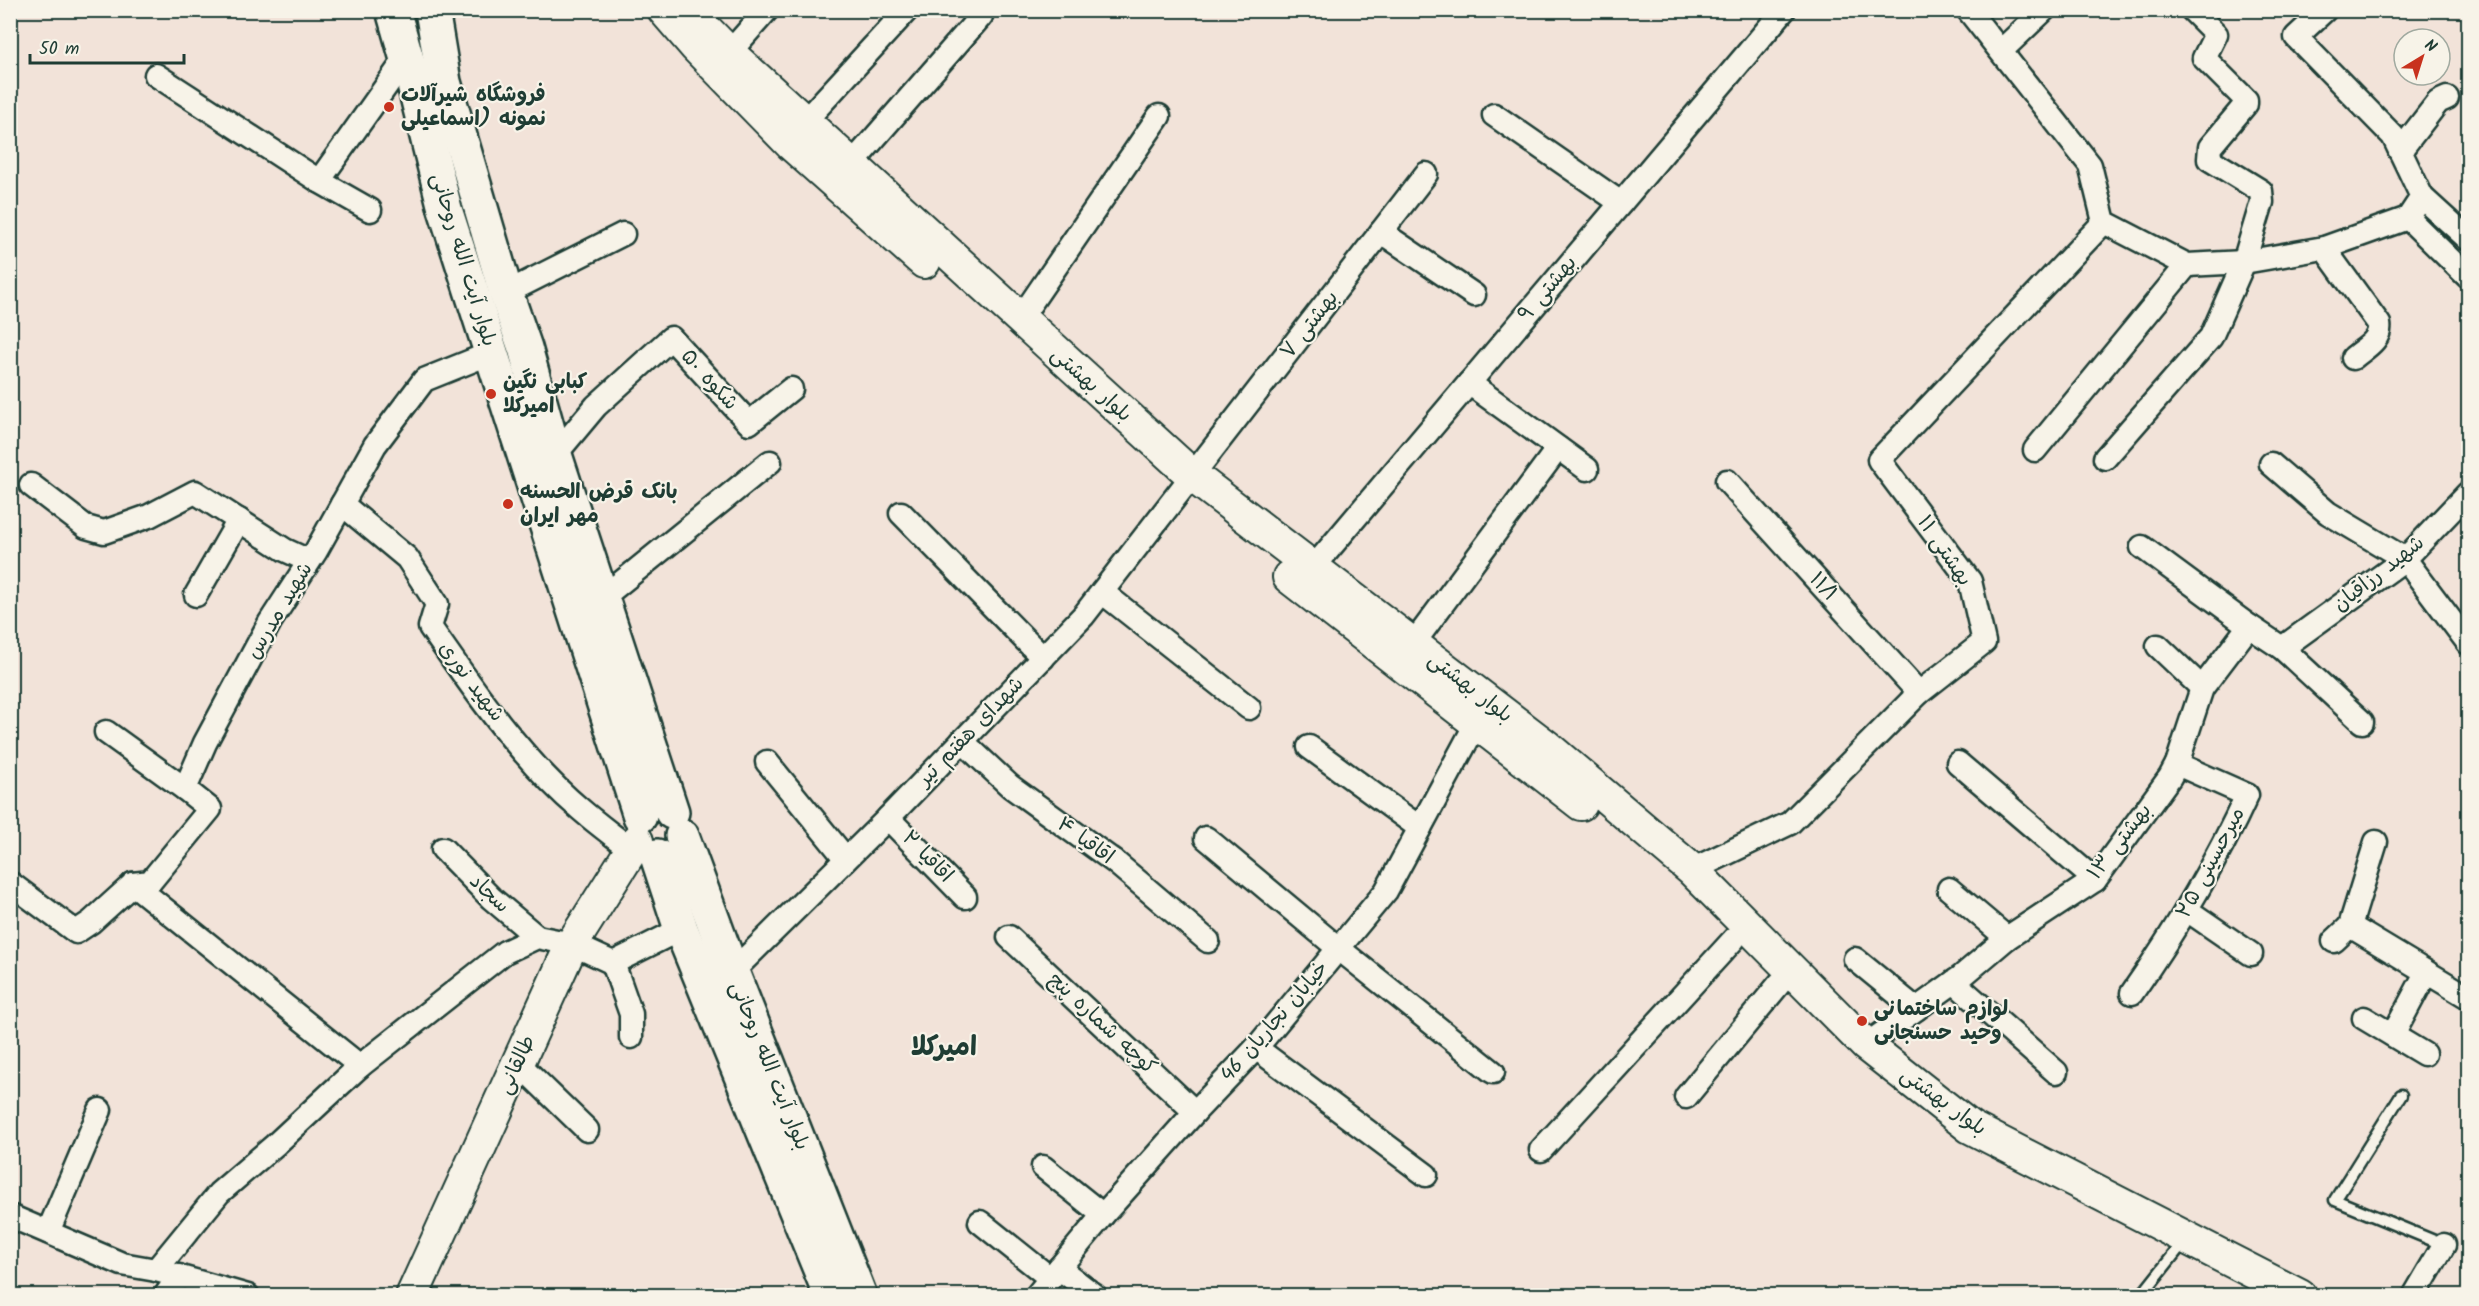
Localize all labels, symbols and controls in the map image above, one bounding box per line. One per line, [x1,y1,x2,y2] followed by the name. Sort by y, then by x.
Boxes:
[30,27,184,65] scale bar
[2392,27,2452,87] north arrow
[2419,33,2442,59] text: N
[39,35,79,64] text: 50 m
[401,79,547,136] place label: فروشگاه شیرآلات نمونه (اسماعیلی
[382,100,396,114] marker: فروشگاه شیرآلات نمونه (اسماعیلی
[421,169,505,351] street label: بلوار آیت الله روحانی
[1510,248,1586,330] street label: بهشتی ۹
[1272,283,1348,367] street label: بهشتی ۷
[1043,339,1139,431] street label: بلوار بهشتی
[672,342,746,418] street label: شکوه ۵۰
[503,366,588,423] place label: کبابی نگین امیرکلا
[484,387,498,401] marker: کبابی نگین امیرکلا
[520,476,678,533] place label: بانک قرض الحسنه مهر ایران
[501,497,515,511] marker: بانک قرض الحسنه مهر ایران
[1908,509,1980,593] street label: بهشتی ۱۱
[2326,527,2432,621] street label: شهید رزاقیان
[238,556,322,666] street label: شهید مدرس
[1801,565,1845,609] street label: ۱۱/۱
[430,635,512,729] street label: شهید نوری
[1420,644,1520,732] street label: بلوار بهشتی
[908,669,1033,796] street label: شهدای هفتم تیر
[2079,797,2161,887] street label: بهشتی ۱۳
[2168,801,2254,925] street label: میرحسینی ۲۵
[1049,809,1121,873] street label: اقاقیا ۴
[893,823,961,891] street label: اقاقیا ۲
[461,866,517,922] street label: سجاد
[1213,954,1337,1090] street label: خیابان نجاریان 46
[1040,965,1164,1083] street label: کوچه شماره پنج
[720,976,818,1156] street label: بلوار آیت الله روحانی
[1874,993,2008,1050] place label: لوازم ساختمانی وحید حسنجانی
[1855,1014,1869,1028] marker: لوازم ساختمانی وحید حسنجانی
[911,1026,977,1069] district label: امیرکلا
[489,1030,545,1100] street label: طالقانی
[1893,1059,1993,1145] street label: بلوار بهشتی

